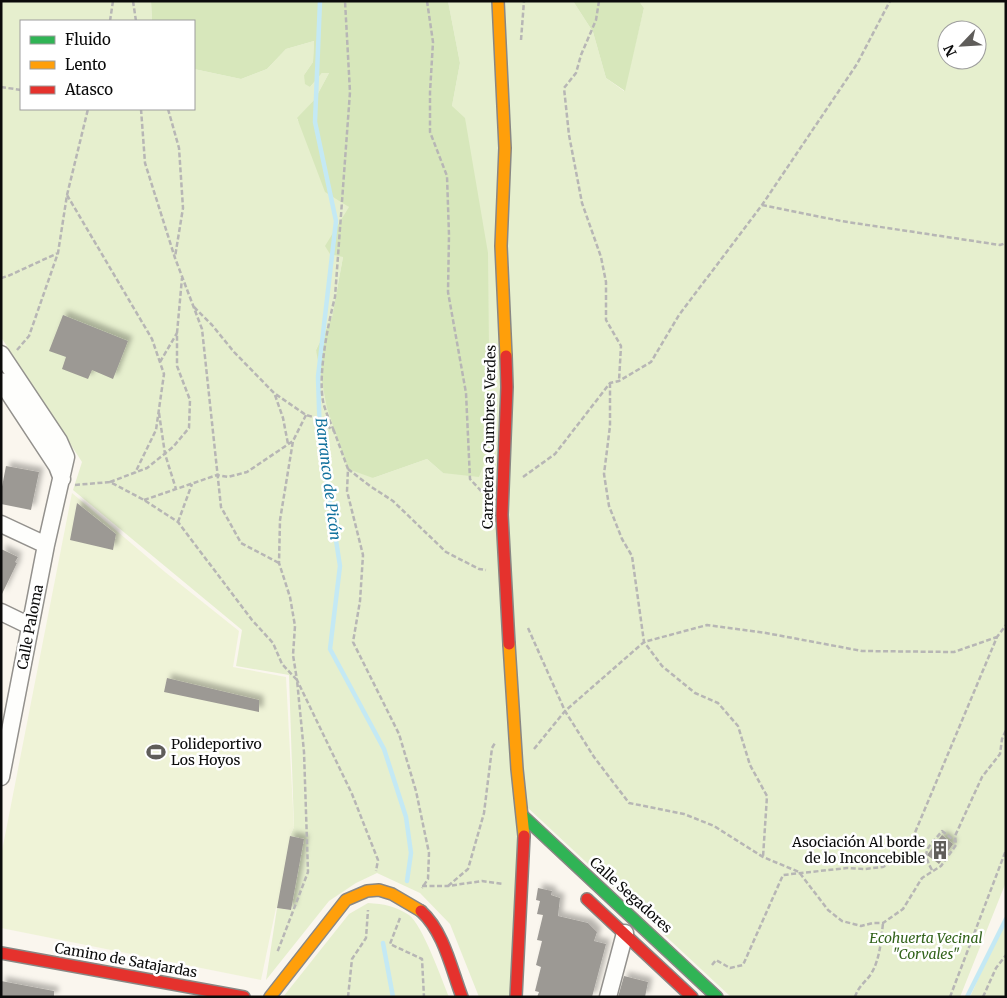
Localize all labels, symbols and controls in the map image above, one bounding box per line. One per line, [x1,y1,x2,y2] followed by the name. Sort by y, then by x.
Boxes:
[20,20,195,110] legend
[937,20,987,70] north arrow
[65,30,111,49] text: Fluido
[940,42,961,59] text: N
[65,55,107,74] text: Lento
[64,80,113,99] text: Atasco
[478,344,500,529] street label: Carretera a Cumbres Verdes
[312,417,345,541] water label: Barranco de Picón
[13,582,47,671] street label: Calle Paloma
[171,735,262,769] place label: Polideportivo Los Hoyos
[145,741,167,763] sports icon: Polideportivo Los Hoyos
[791,833,925,867] place label: Asociación Al borde de lo Inconcebible
[929,839,951,861] building icon: Asociación Al borde de lo Inconcebible
[586,853,676,937] street label: Calle Segadores
[869,929,983,963] park label: Ecohuerta Vecinal "Corvales"
[53,939,199,981] street label: Camino de Satajardas

